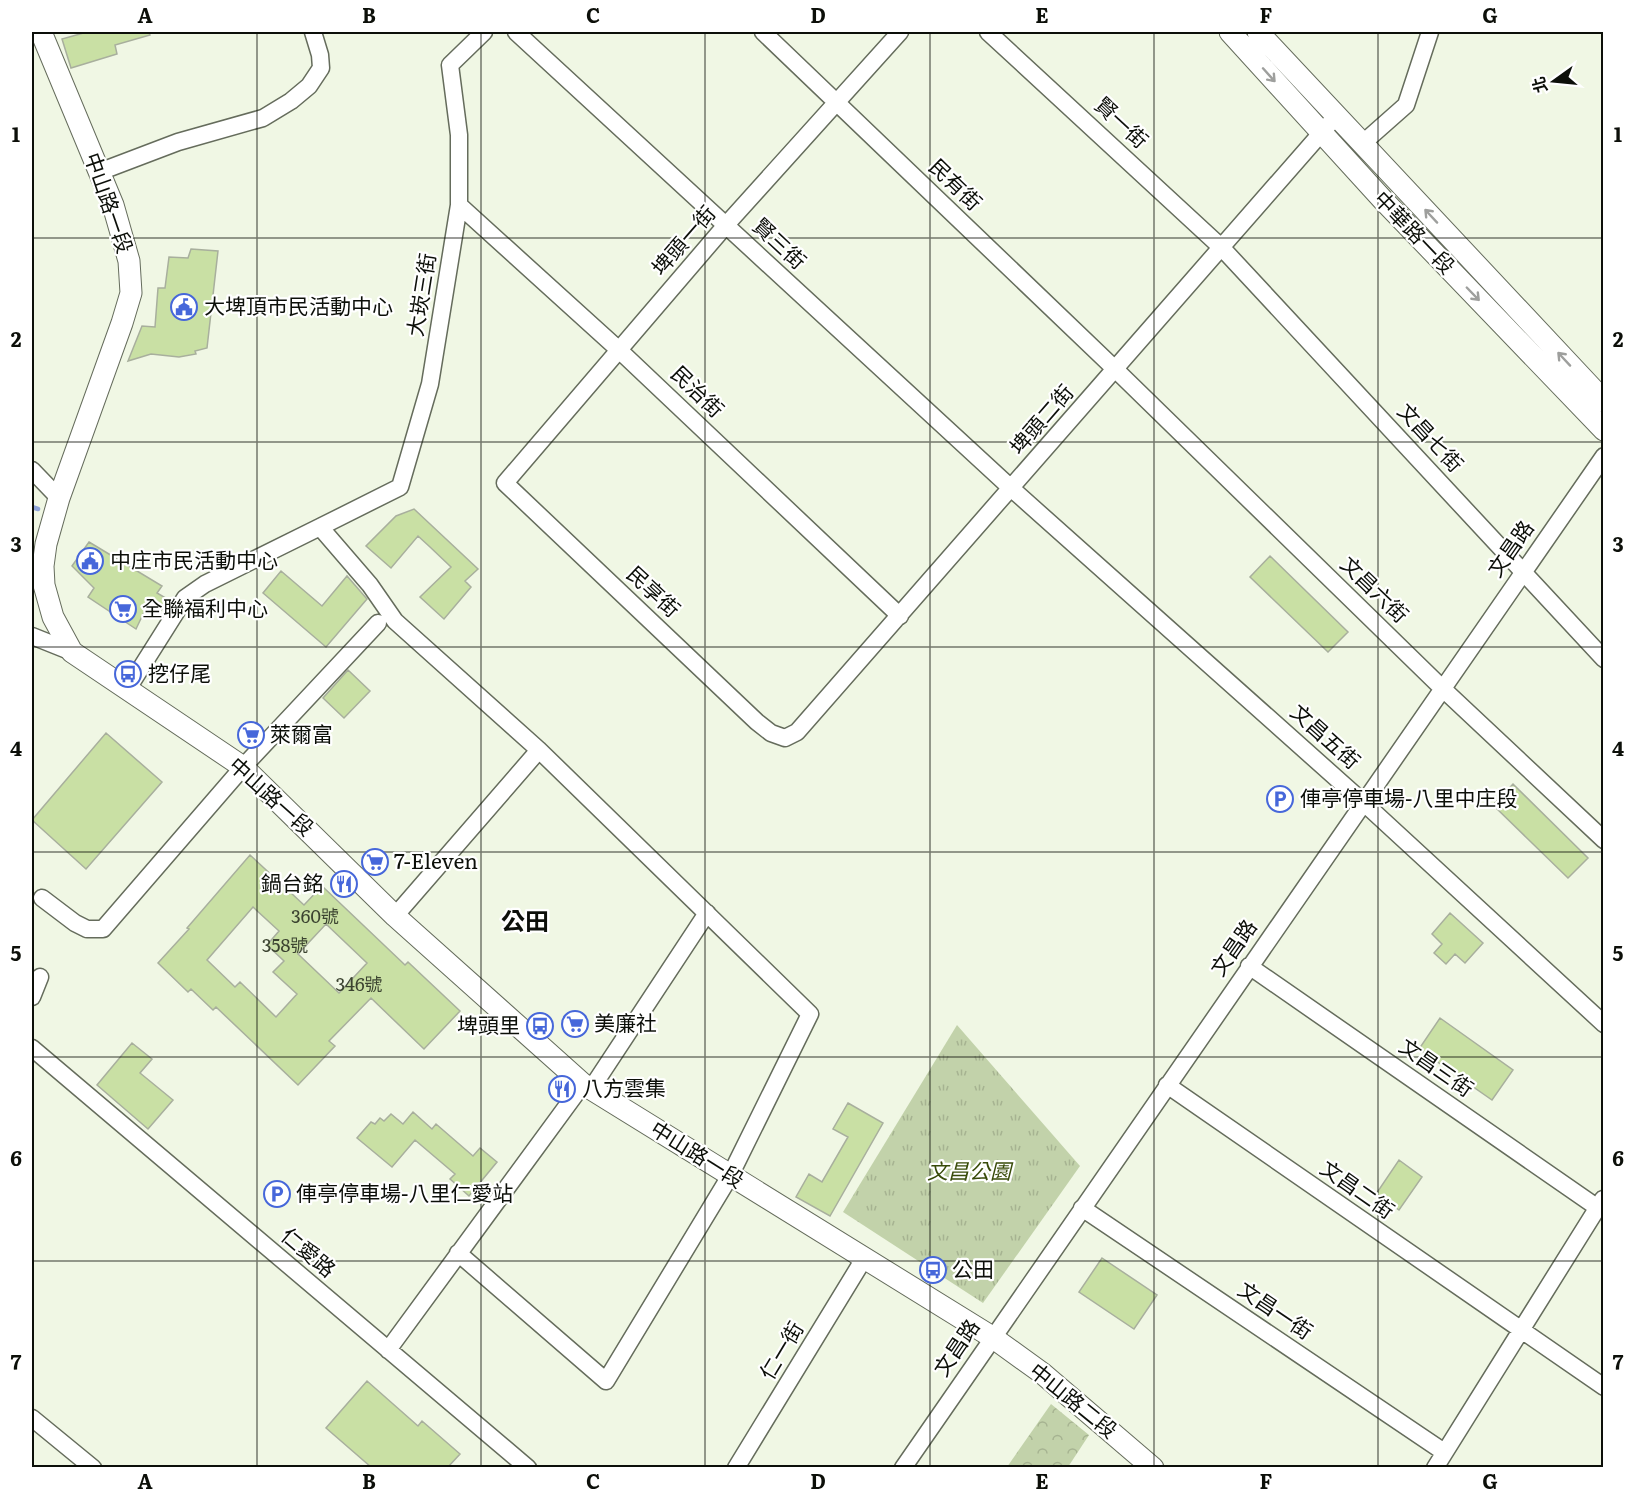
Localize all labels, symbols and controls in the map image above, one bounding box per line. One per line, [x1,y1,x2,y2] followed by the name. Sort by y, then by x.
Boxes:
[137,0,153,29] text: A
[362,0,376,29] text: B
[586,0,600,29] text: C
[810,0,826,29] text: D
[1035,0,1049,29] text: E
[1260,0,1273,29] text: F
[1482,0,1498,29] text: G
[1524,51,1584,111] north arrow
[1262,67,1276,82] one-way arrow
[1525,74,1552,96] text: 北
[1089,88,1156,154] street label: 賢一街
[12,118,20,148] text: 1
[1614,118,1622,148] text: 1
[79,148,142,257] street label: 中山路一段
[923,150,990,216] street label: 民有街
[1368,183,1463,280] street label: 中華路一段
[643,197,721,281] street label: 埤頭一街
[747,209,814,275] street label: 賢三街
[1424,209,1438,224] one-way arrow
[398,251,441,339] street label: 大崁三街
[1466,287,1481,302] one-way arrow
[204,289,393,320] place label: 大埤頂市民活動中心
[169,292,199,322] public building icon: 大埤頂市民活動中心
[11,323,22,353] text: 2
[1613,323,1624,353] text: 2
[1556,351,1571,366] one-way arrow
[665,357,732,423] street label: 民治街
[1001,376,1079,460] street label: 埤頭二街
[1392,395,1472,478] street label: 文昌七街
[1478,513,1540,582] street label: 文昌路
[10,528,22,558] text: 3
[1612,528,1624,558] text: 3
[110,543,278,574] place label: 中庄市民活動中心
[75,546,105,576] public building icon: 中庄市民活動中心
[1335,548,1417,629] street label: 文昌六街
[621,557,688,623] street label: 民享街
[142,591,268,622] place label: 全聯福利中心
[108,594,138,624] supermarket icon: 全聯福利中心
[148,656,211,687] place label: 挖仔尾
[113,659,143,689] bus stop icon: 挖仔尾
[1285,696,1368,775] street label: 文昌五街
[270,717,333,748] place label: 萊爾富
[236,720,266,750] supermarket icon: 萊爾富
[10,732,22,762] text: 4
[1612,732,1624,762] text: 4
[223,748,322,842] street label: 中山路一段
[1300,781,1517,812] place label: 俥亭停車場-八里中庄段
[1265,784,1295,814] parking icon: 俥亭停車場-八里中庄段
[394,844,478,875] place label: 7-Eleven
[360,847,390,877] supermarket icon: 7-Eleven
[261,866,324,897] place label: 鍋台銘
[329,869,359,899] restaurant icon: 鍋台銘
[291,902,339,929] house number: 360號
[501,902,549,937] district label: 公田
[1201,912,1263,981] street label: 文昌路
[262,931,308,958] house number: 358號
[11,937,22,967] text: 5
[1613,937,1624,967] text: 5
[335,970,383,997] house number: 346號
[594,1006,657,1037] place label: 美廉社
[457,1008,520,1039] place label: 埤頭里
[560,1009,590,1039] supermarket icon: 美廉社
[525,1011,555,1041] bus stop icon: 埤頭里
[1394,1029,1481,1103] street label: 文昌三街
[582,1071,666,1102] place label: 八方雲集
[547,1074,577,1104] restaurant icon: 八方雲集
[646,1112,751,1194] street label: 中山路一段
[10,1142,22,1172] text: 6
[1612,1142,1624,1172] text: 6
[1315,1151,1402,1225] street label: 文昌二街
[927,1154,1014,1185] park label: 文昌公園
[296,1176,513,1207] place label: 俥亭停車場-八里仁愛站
[262,1179,292,1209] parking icon: 俥亭停車場-八里仁愛站
[276,1219,344,1283] street label: 仁愛路
[952,1252,994,1283] place label: 公田
[918,1255,948,1285] bus stop icon: 公田
[1233,1273,1320,1345] street label: 文昌一街
[924,1312,985,1381] street label: 文昌路
[750,1315,809,1385] street label: 仁一街
[11,1346,22,1376] text: 7
[1613,1346,1624,1376] text: 7
[1024,1354,1125,1444] street label: 中山路二段
[137,1465,153,1495] text: A
[362,1465,376,1495] text: B
[586,1465,600,1495] text: C
[810,1465,826,1495] text: D
[1035,1465,1049,1495] text: E
[1260,1465,1273,1495] text: F
[1482,1465,1498,1495] text: G

